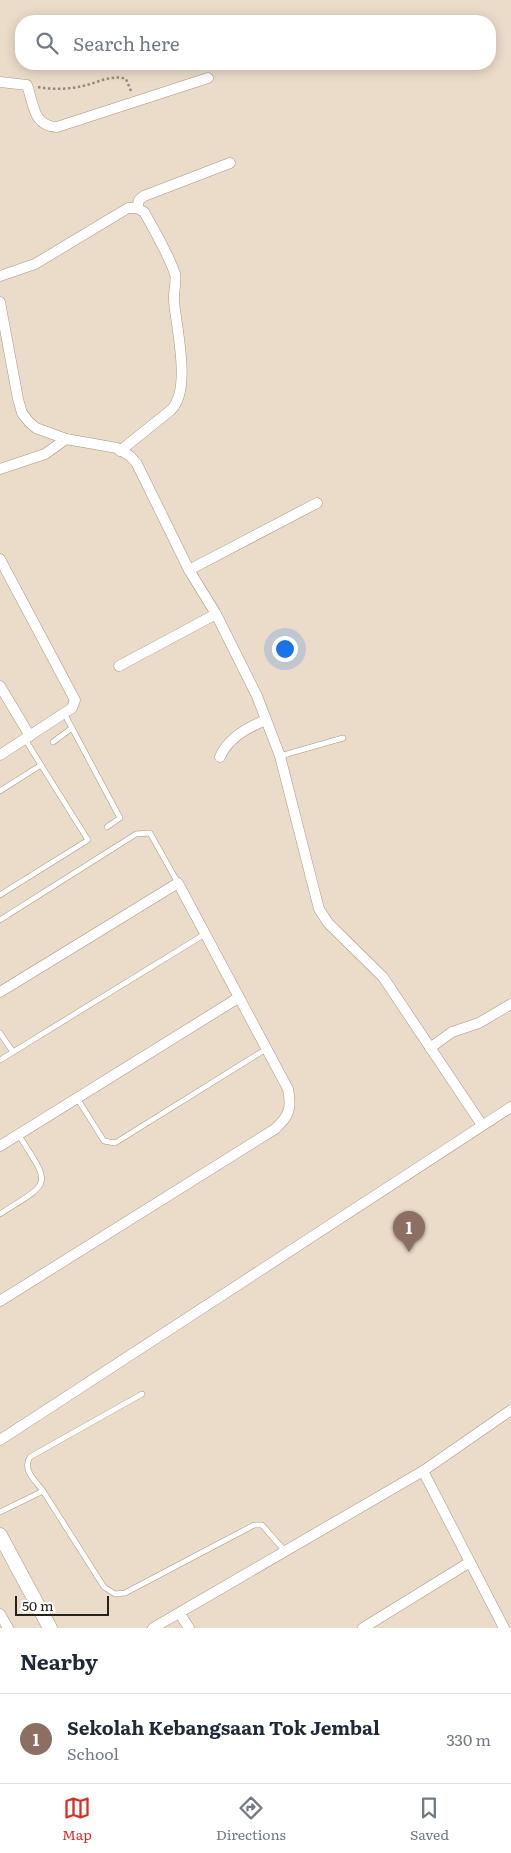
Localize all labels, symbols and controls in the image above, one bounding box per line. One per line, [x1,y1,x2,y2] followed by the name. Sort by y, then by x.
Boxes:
[15,15,496,70] search box
[33,29,61,57] icon: search
[73,29,180,57] text: Search here
[272,636,298,662] your location
[393,1211,425,1252] pin: 1
[15,1593,109,1616] scale bar
[22,1595,54,1615] text: 50 m
[20,1645,98,1676] text: Nearby
[67,1713,380,1741] text: Sekolah Kebangsaan Tok Jembal
[33,1727,39,1751] text: 1
[446,1727,491,1751] text: 330 m
[67,1741,119,1765] text: School
[62,1794,92,1844] tab: Map
[216,1794,286,1844] tab: Directions
[410,1794,449,1844] tab: Saved

